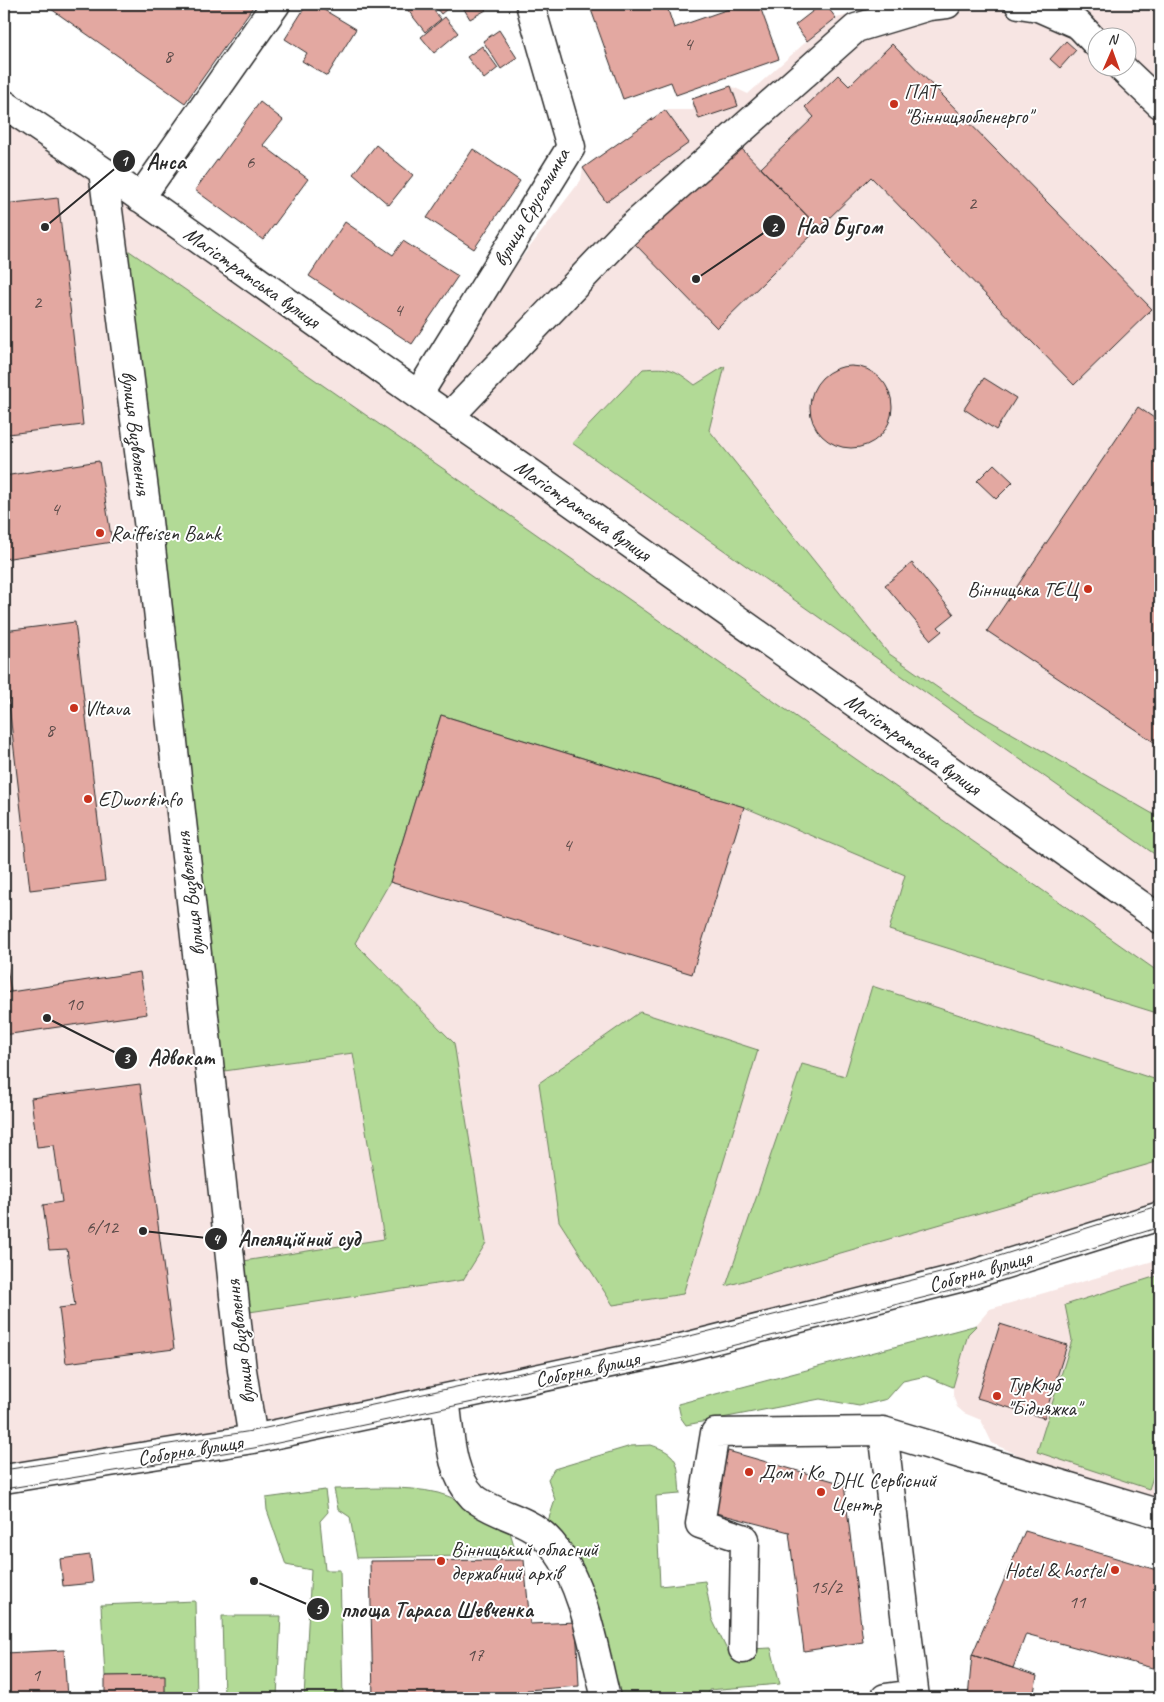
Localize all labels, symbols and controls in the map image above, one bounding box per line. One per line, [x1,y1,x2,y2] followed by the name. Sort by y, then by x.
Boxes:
[1086,28,1136,78] north arrow
[1108,31,1119,48] text: N
[684,32,695,56] house number: 4
[164,44,175,68] house number: 8
[904,79,1036,129] place label: ПАТ "Вінницяобленерго"
[888,98,900,110] marker: ПАТ "Вінницяобленерго"
[112,142,196,179] callout: Анса
[487,142,576,271] street label: вулиця Єрусалимка
[146,148,188,176] text: Анса
[246,150,256,174] house number: 6
[121,152,130,171] text: 1
[968,191,978,215] house number: 2
[762,208,892,245] callout: Над Бугом
[796,213,884,241] text: Над Бугом
[771,218,779,237] text: 2
[179,220,326,334] street label: Магістратська вулиця
[33,290,43,314] house number: 2
[394,298,405,322] house number: 4
[114,369,157,498] street label: вулиця Визволення
[510,453,657,567] street label: Магістратська вулиця
[51,497,62,521] house number: 4
[110,520,223,546] place label: Raiffeisen Bank
[94,527,106,539] marker: Raiffeisen Bank
[967,576,1080,602] place label: Вінницька ТЕЦ
[1082,583,1094,595] marker: Вінницька ТЕЦ
[840,687,987,801] street label: Магістратська вулиця
[84,695,131,721] place label: Vltava
[68,702,80,714] marker: Vltava
[46,718,57,742] house number: 8
[98,786,183,812] place label: EDworkinfo
[82,793,94,805] marker: EDworkinfo
[169,829,212,958] street label: вулиця Визволення
[563,833,574,857] house number: 4
[65,992,84,1016] house number: 10
[113,1039,224,1076] callout: Адвокат
[148,1044,216,1072] text: Адвокат
[123,1049,131,1068] text: 3
[86,1215,119,1239] house number: 6/12
[203,1220,370,1257] callout: Апеляційний суд
[238,1225,362,1253] text: Апеляційний суд
[213,1230,222,1249] text: 4
[926,1243,1036,1298] street label: Соборна вулиця
[219,1277,262,1406] street label: вулиця Визволення
[533,1345,643,1393] street label: Соборна вулиця
[1007,1371,1085,1421] place label: ТурКлуб "Бідняжка"
[991,1390,1003,1402] marker: ТурКлуб "Бідняжка"
[136,1429,246,1471] street label: Соборна вулиця
[759,1459,825,1485] place label: Дом і Ко
[743,1466,755,1478] marker: Дом і Ко
[831,1467,938,1517] place label: DHL Сервісний Центр
[815,1486,827,1498] marker: DHL Сервісний Центр
[451,1536,599,1586] place label: Вінницький обласний державний архів
[435,1555,447,1567] marker: Вінницький обласний державний архів
[1005,1557,1108,1583] place label: Hotel & hostel
[1109,1564,1121,1576] marker: Hotel & hostel
[810,1575,843,1599] house number: 15/2
[306,1590,542,1627] callout: площа Тараса Шевченка
[1068,1590,1087,1614] house number: 11
[341,1596,535,1624] text: площа Тараса Шевченка
[315,1600,323,1619] text: 5
[466,1643,485,1667] house number: 17
[32,1663,42,1687] house number: 1

